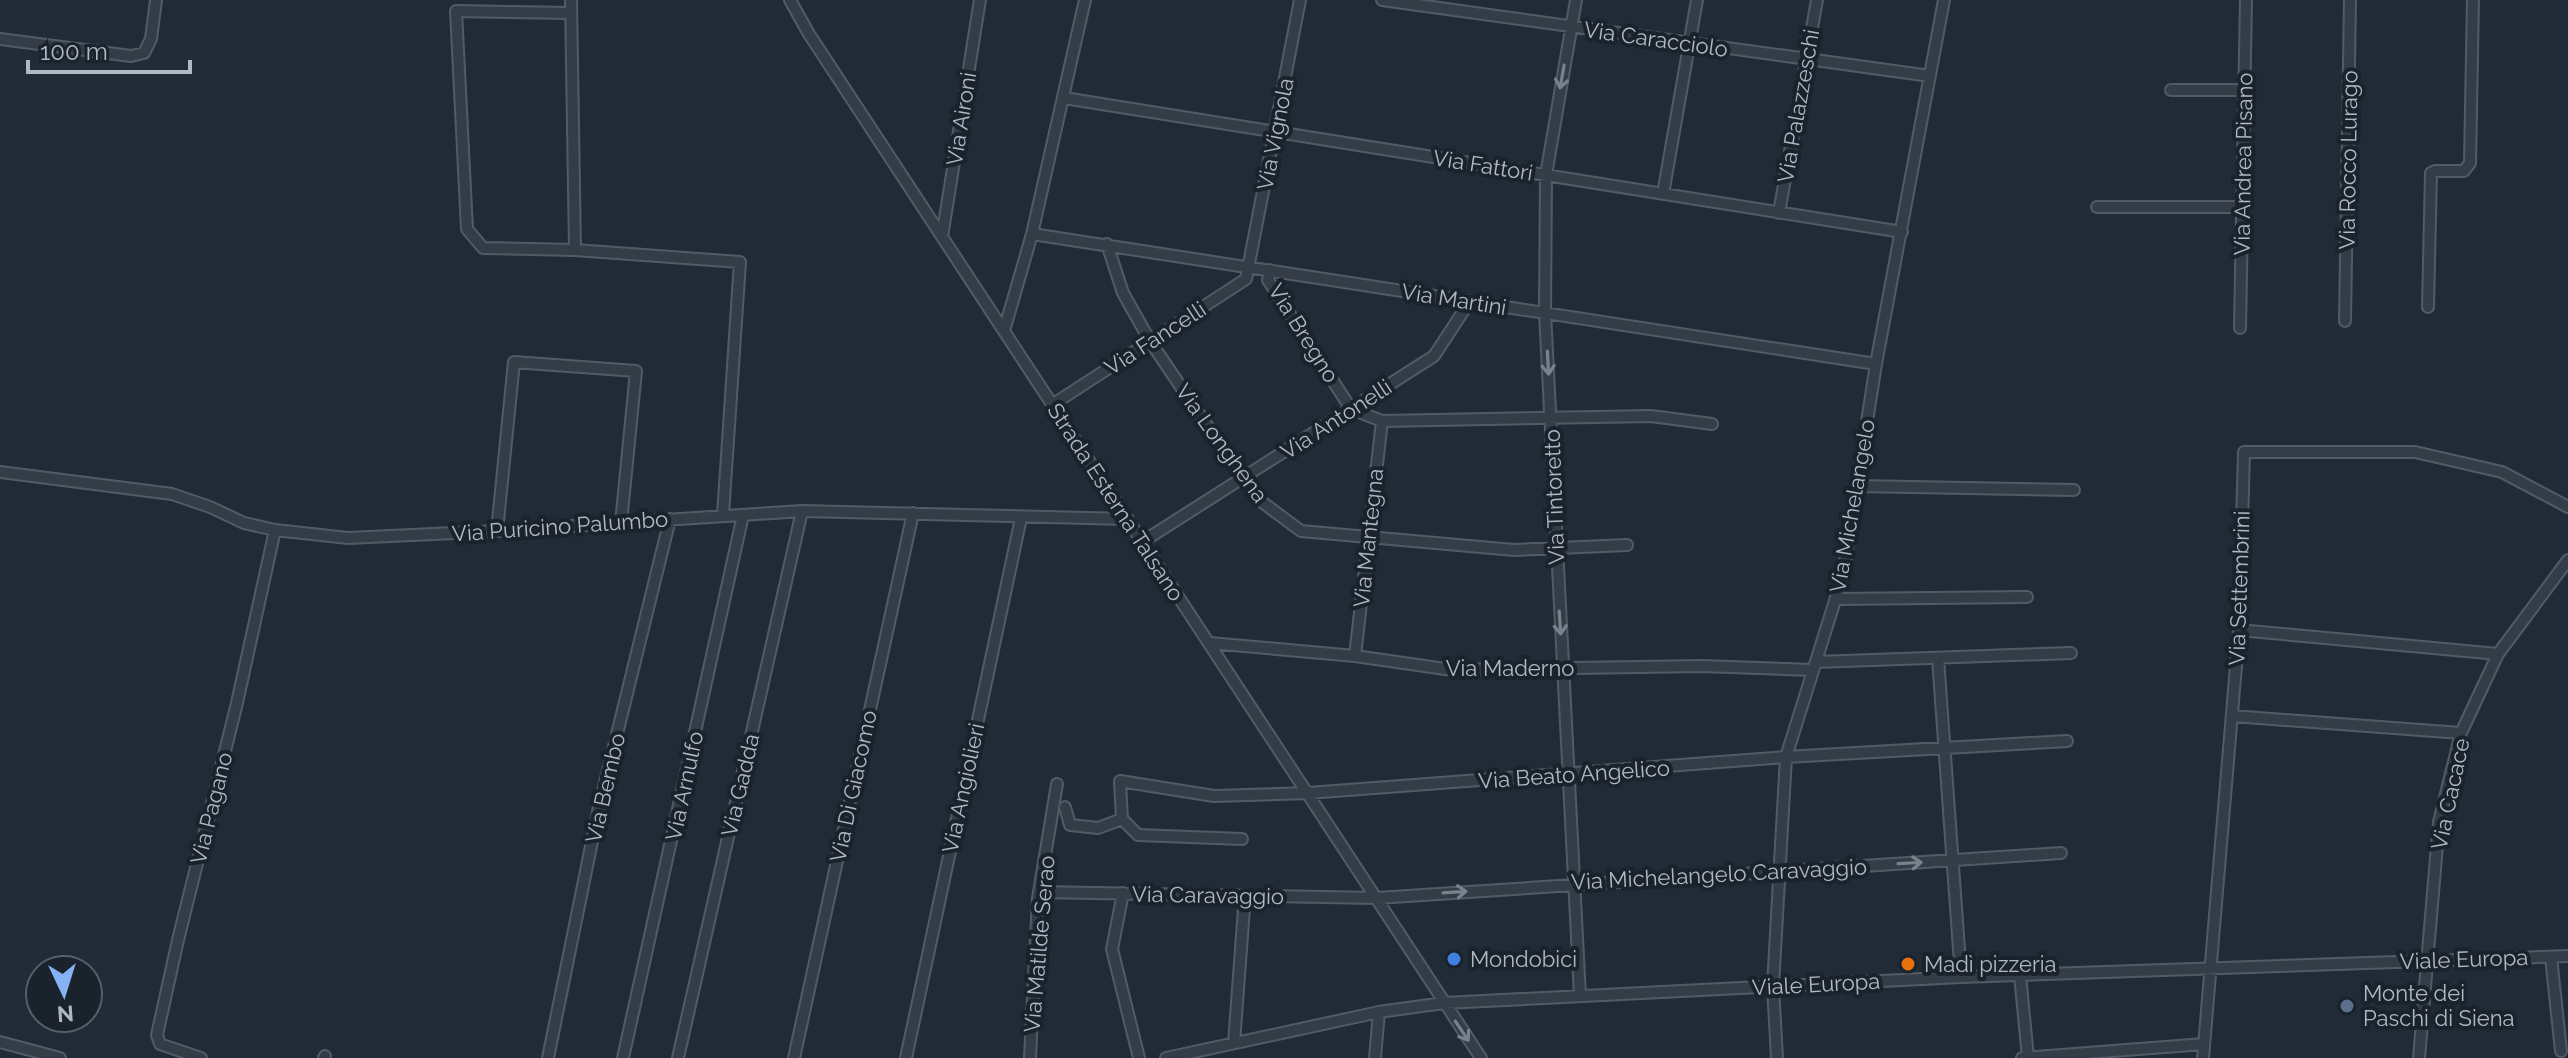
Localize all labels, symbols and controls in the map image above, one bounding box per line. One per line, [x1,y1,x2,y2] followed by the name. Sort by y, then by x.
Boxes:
[1582,16,1730,62] street label: Via Caracciolo
[28,24,190,74] scale bar
[1772,27,1824,185] street label: Via Palazzeschi
[40,37,108,66] text: 100 m
[1554,64,1569,89] one-way arrow
[941,70,981,168] street label: Via Aironi
[2333,70,2363,250] street label: Via Rocco Lurago
[2228,72,2258,256] street label: Via Andrea Pisano
[1251,76,1299,192] street label: Via Vignola
[1431,144,1535,186] street label: Via Fattori
[1400,278,1508,320] street label: Via Martini
[1263,279,1345,387] street label: Via Bregno
[1100,296,1210,380] street label: Via Fancelli
[1541,349,1556,376] one-way arrow
[1276,374,1396,464] street label: Via Antonelli
[1170,379,1274,507] street label: Via Longhena
[1042,398,1190,606] street label: Strada Esterna Talsano
[1824,417,1880,595] street label: Via Michelangelo
[1539,429,1569,565] street label: Via Tintoretto
[1348,467,1388,609] street label: Via Mantegna
[451,505,669,547] street label: Via Puricino Palumbo
[2223,510,2255,666] street label: Via Settembrini
[1553,609,1568,636] one-way arrow
[1446,655,1574,681] street label: Via Maderno
[824,708,882,864] street label: Via Di Giacomo
[937,721,989,855] street label: Via Angiolieri
[660,729,708,843] street label: Via Arnulfo
[580,731,630,845] street label: Via Bembo
[716,731,764,839] street label: Via Gadda
[2425,736,2475,852] street label: Via Cacace
[185,749,237,867] street label: Via Pagano
[1477,754,1671,794] street label: Via Beato Angelico
[1570,853,1868,895] street label: Via Michelangelo Caravaggio
[1018,854,1060,1034] street label: Via Matilde Serao
[1896,855,1923,870] one-way arrow
[1132,881,1284,909] street label: Via Caravaggio
[1441,884,1468,899] one-way arrow
[2399,944,2529,974] street label: Viale Europa
[1470,946,1577,972] place label: Mondobici
[1445,950,1463,968] marker: Mondobici
[1924,951,2056,977] place label: Madì pizzeria
[24,954,104,1034] north arrow
[1899,955,1917,973] marker: Madì pizzeria
[1751,968,1881,1000] street label: Viale Europa
[2363,980,2514,1031] place label: Monte dei Paschi di Siena
[2338,997,2356,1015] marker: Monte dei Paschi di Siena
[56,1000,75,1028] text: N
[1454,1019,1470,1041] one-way arrow

